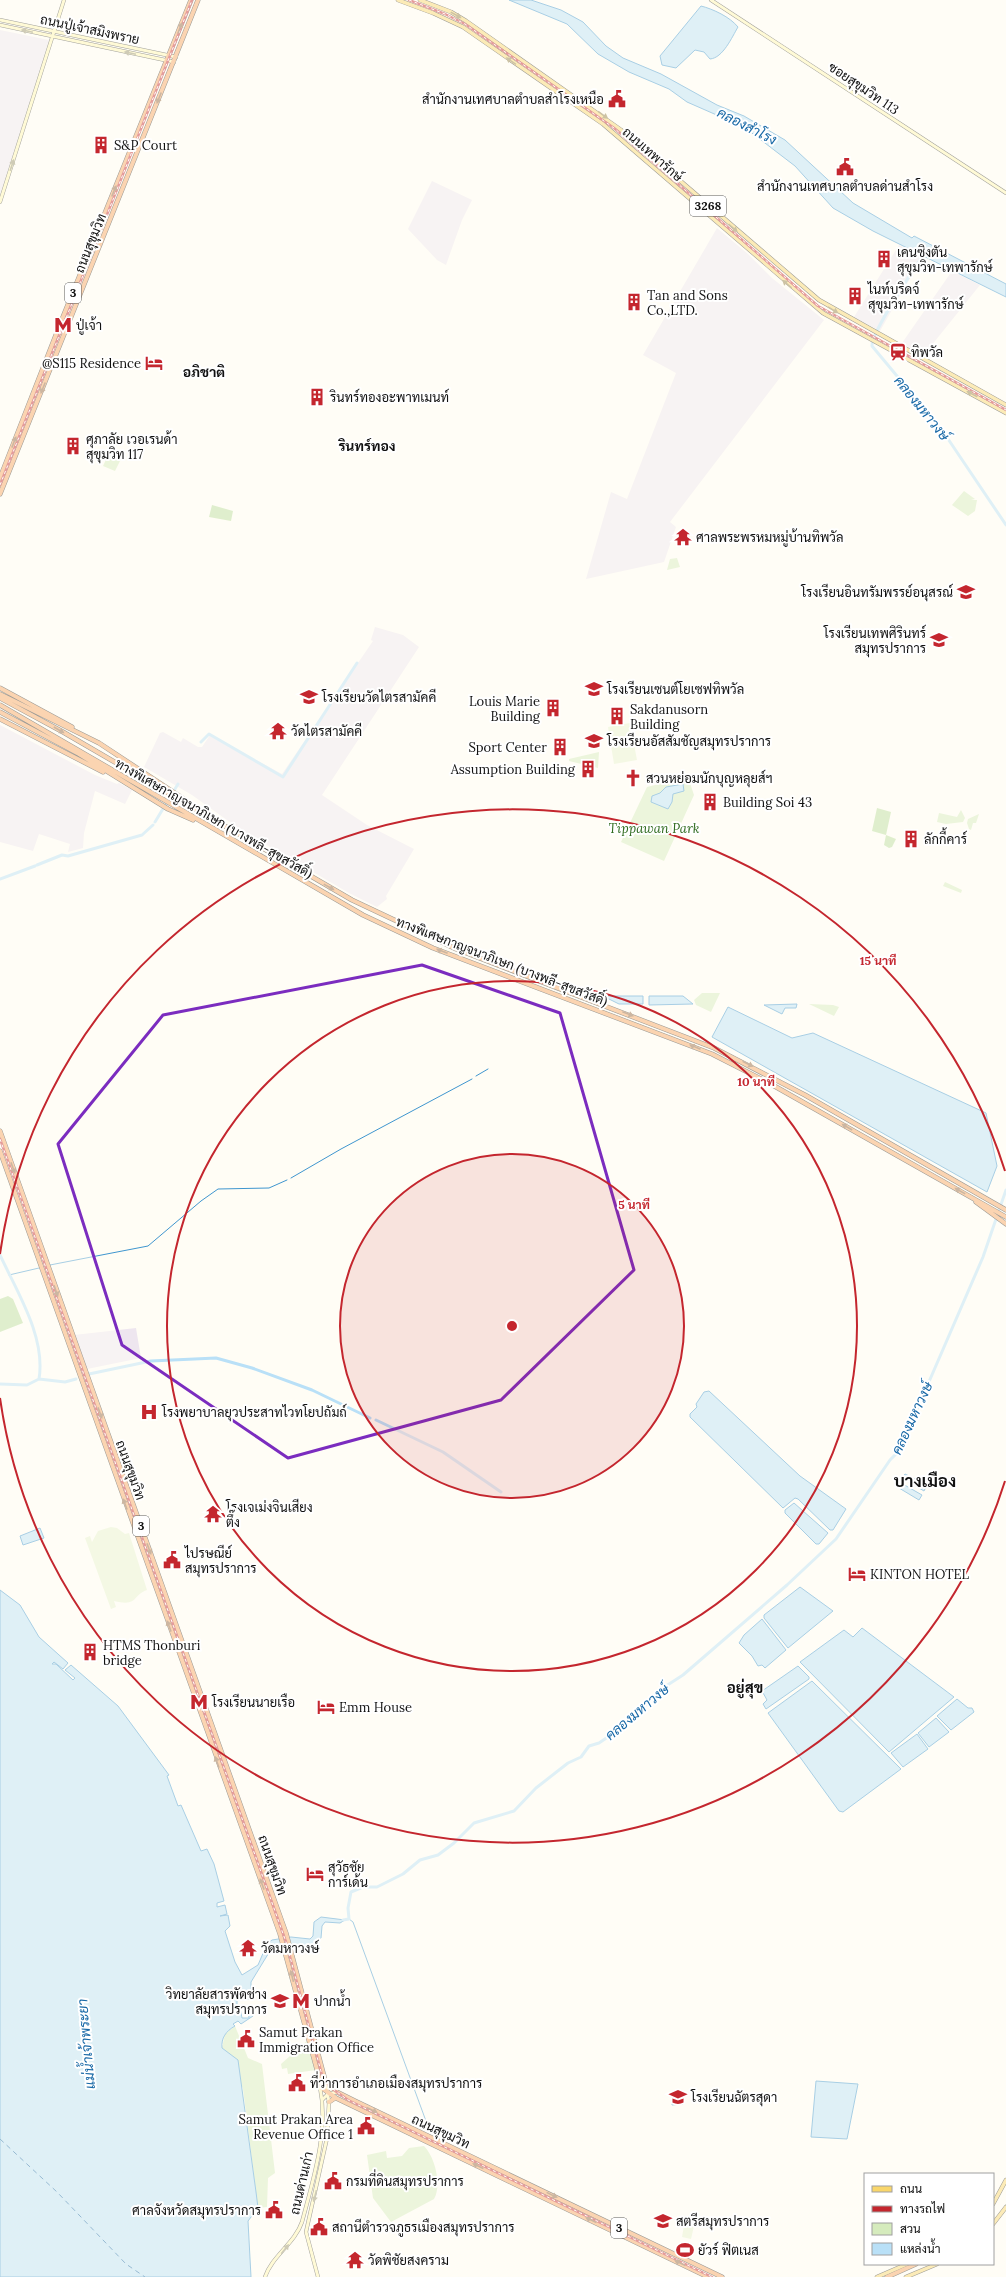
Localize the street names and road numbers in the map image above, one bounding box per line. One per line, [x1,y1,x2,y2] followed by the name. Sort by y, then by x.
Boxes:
[39,10,141,49] street label: ถนนปู่เจ้าสมิงพราย
[825,59,902,119] street label: ซอยสุขุมวิท 113
[619,123,687,186] street label: ถนนเทพารักษ์
[690,196,726,216] road number: 3268
[71,211,111,276] street label: ถนนสุขุมวิท
[65,283,81,303] road number: 3
[111,751,318,883] street label: ทางพิเศษกาญจนาภิเษก (บางพลี-สุขสวัสดิ์)
[393,909,612,1011] street label: ทางพิเศษกาญจนาภิเษก (บางพลี-สุขสวัสดิ์)
[111,1438,149,1503] street label: ถนนสุขุมวิท
[133,1516,149,1536] road number: 3
[253,1833,291,1898] street label: ถนนสุขุมวิท
[408,2111,473,2153] street label: ถนนสุขุมวิท
[286,2150,317,2216] street label: ถนนด่านเก่า
[611,2218,627,2238] road number: 3

